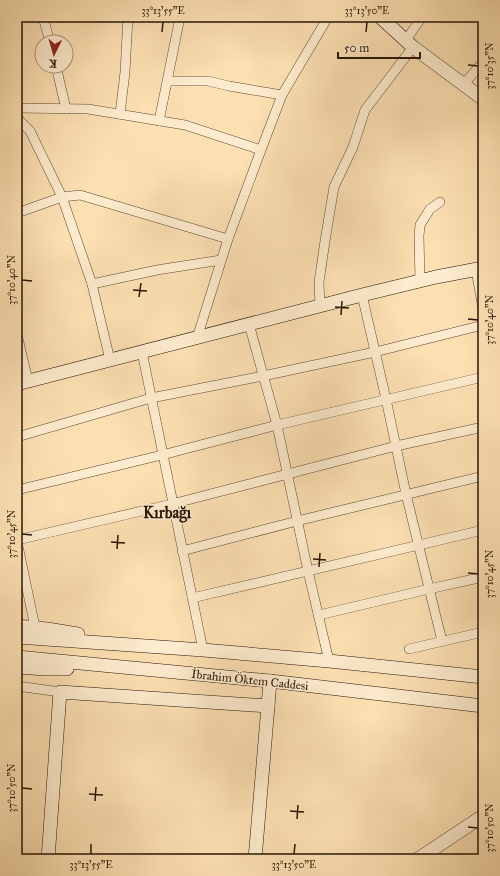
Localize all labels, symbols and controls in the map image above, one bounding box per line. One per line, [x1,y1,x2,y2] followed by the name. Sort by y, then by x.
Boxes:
[141,5,185,17] text: 33°13'55"E
[345,5,389,17] text: 33°13'50"E
[34,34,74,74] north arrow
[338,34,420,60] scale bar
[344,41,369,55] text: 50 m
[484,42,496,89] text: 37°10'35"N
[48,57,58,70] text: K
[6,255,18,305] text: 37°10'40"N
[484,295,496,345] text: 37°10'40"N
[143,503,192,523] district label: Kırbağı
[6,509,18,558] text: 37°10'45"N
[484,549,496,598] text: 37°10'45"N
[191,666,310,693] street label: İbrahim Öktem Caddesi
[6,763,18,812] text: 37°10'50"N
[484,803,496,852] text: 37°10'50"N
[69,859,113,871] text: 33°13'55"E
[272,859,316,871] text: 33°13'50"E

